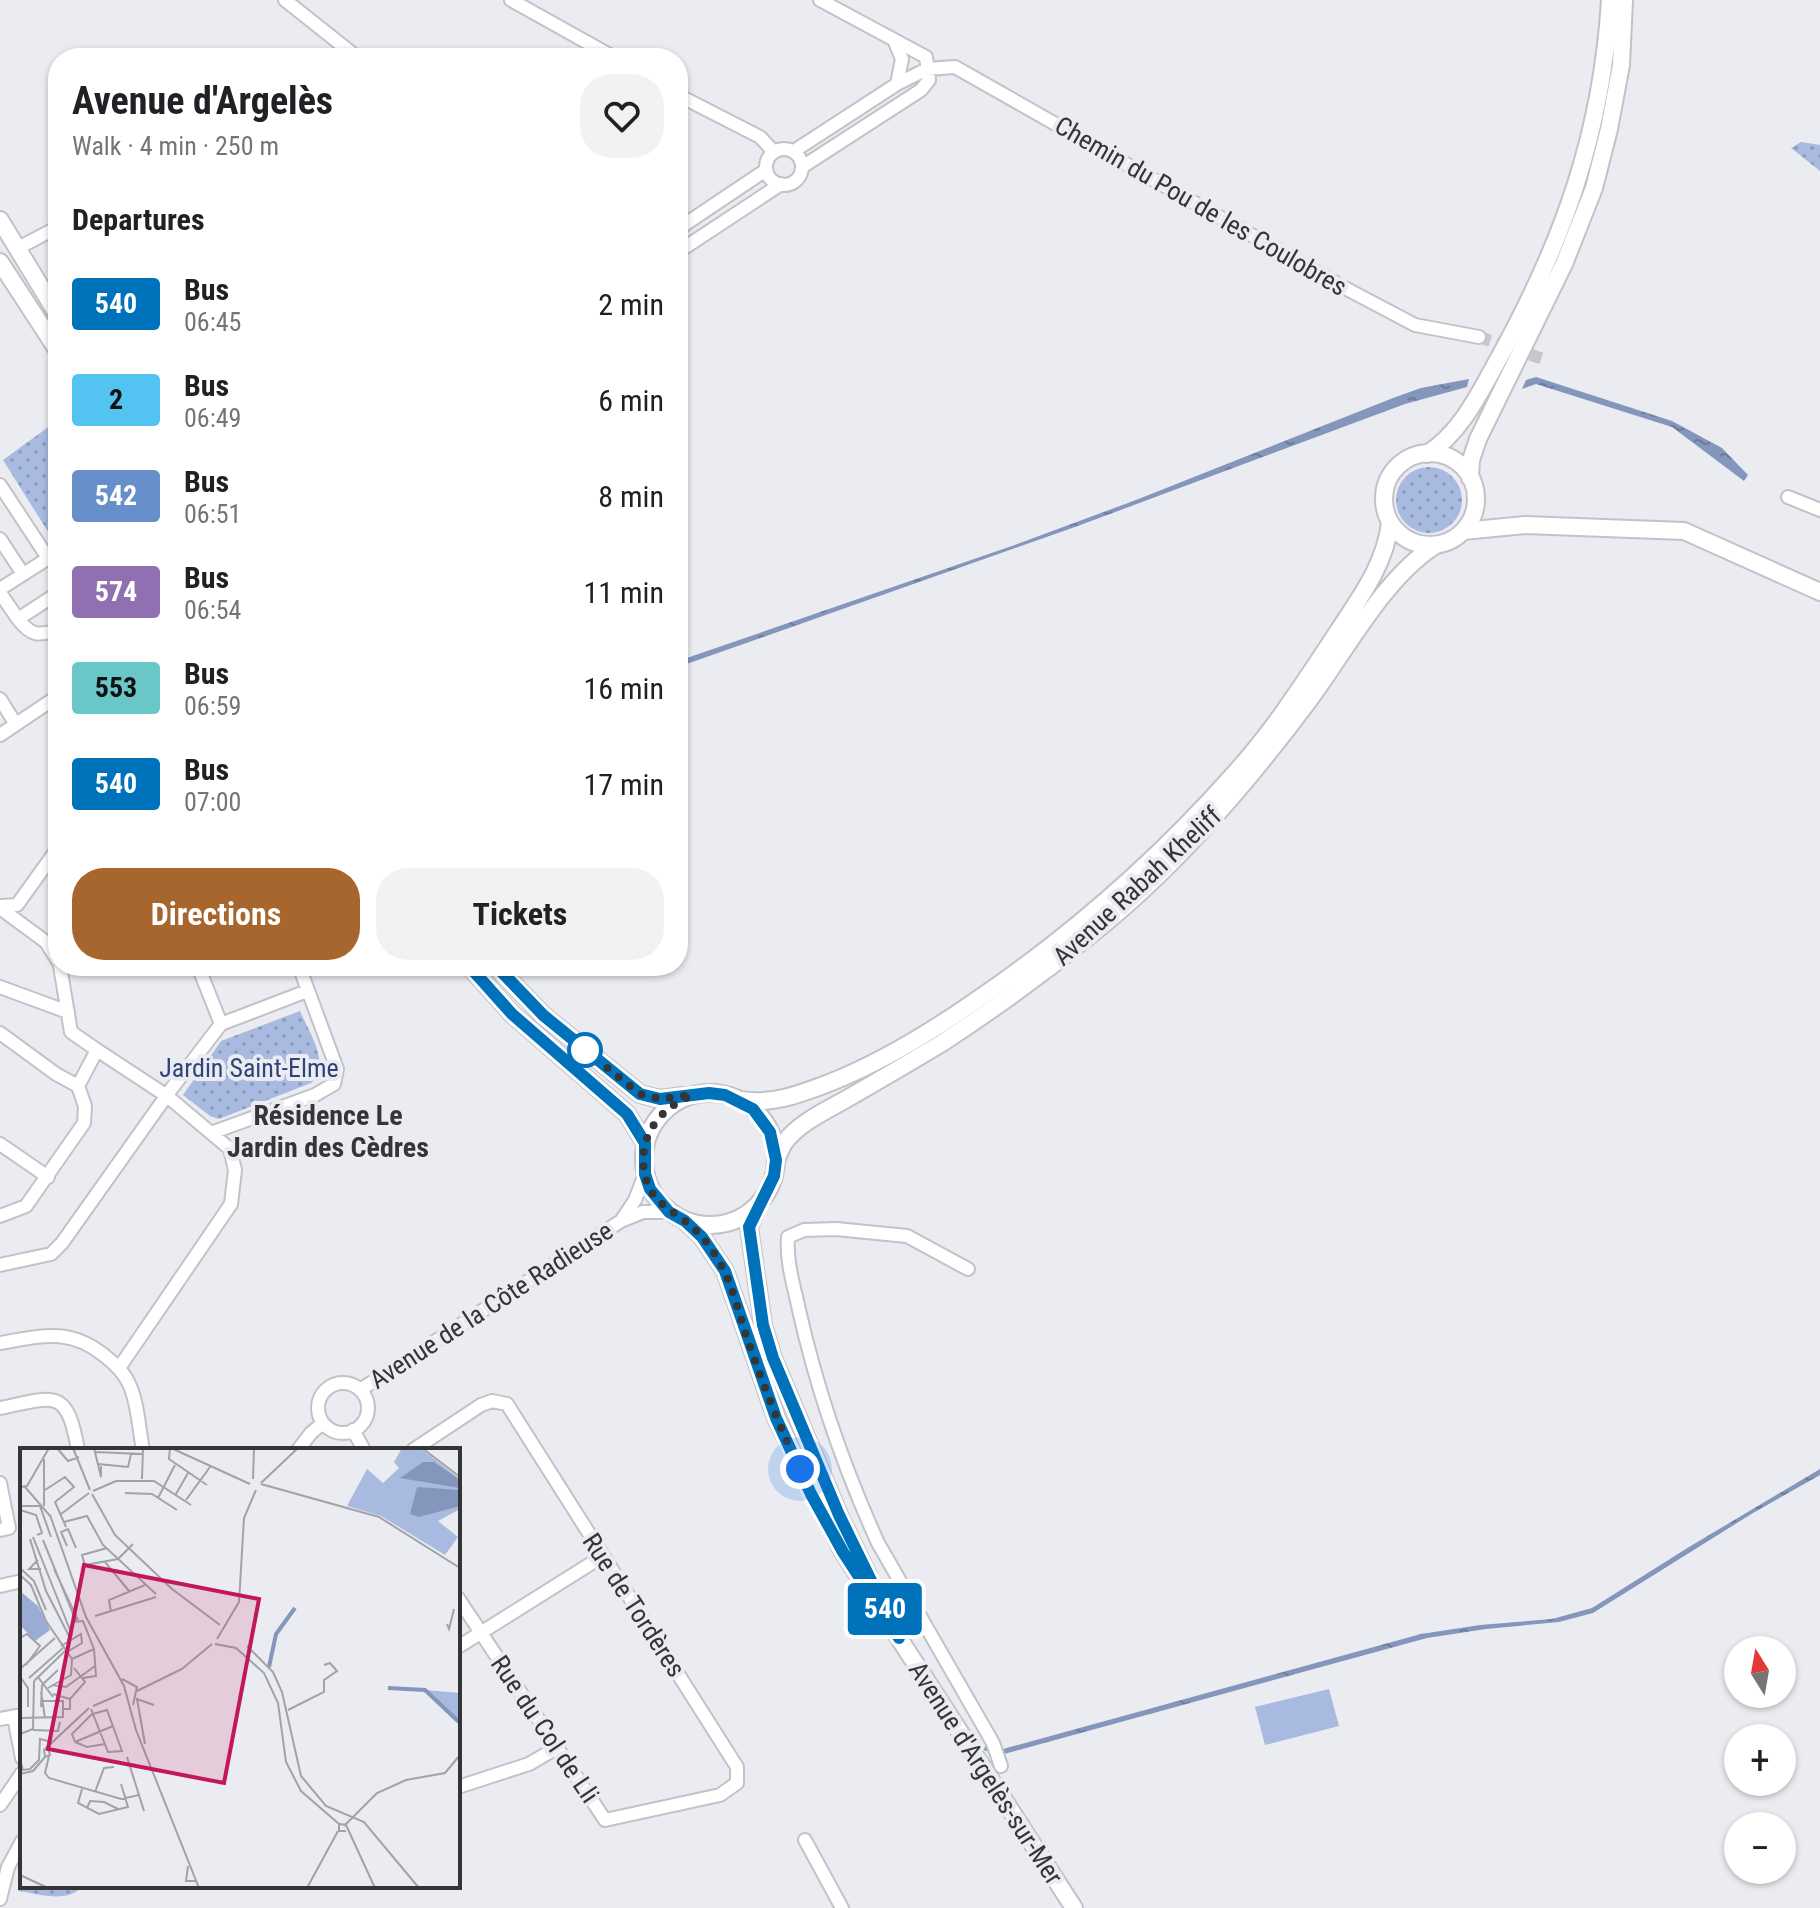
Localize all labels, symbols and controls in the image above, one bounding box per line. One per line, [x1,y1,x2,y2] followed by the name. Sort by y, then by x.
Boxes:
[580,74,664,158] button: heart
[72,79,333,123] text: Avenue d'Argelès
[1050,110,1352,302] street label: Chemin du Pou de les Coulobres
[72,131,279,161] text: Walk · 4 min · 250 m
[72,202,205,237] text: Departures
[184,272,229,307] text: Bus
[95,287,137,320] text: 540
[598,287,664,322] text: 2 min
[184,307,241,337] text: 06:45
[184,368,229,403] text: Bus
[109,383,123,416] text: 2
[598,383,664,418] text: 6 min
[184,403,241,433] text: 06:49
[184,464,229,499] text: Bus
[95,479,137,512] text: 542
[598,479,664,514] text: 8 min
[184,499,241,529] text: 06:51
[184,560,229,595] text: Bus
[95,575,137,608] text: 574
[583,575,664,610] text: 11 min
[184,595,241,625] text: 06:54
[184,656,229,691] text: Bus
[95,671,137,704] text: 553
[583,671,664,706] text: 16 min
[184,691,241,721] text: 06:59
[184,752,229,787] text: Bus
[95,767,137,800] text: 540
[583,767,664,802] text: 17 min
[184,787,241,817] text: 07:00
[1047,801,1227,971] street label: Avenue Rabah Kheliff
[72,868,360,960] button: Directions
[376,868,664,960] button: Tickets
[568,1033,602,1067] unlabelled marker
[159,1053,339,1083] park label: Jardin Saint-Elme
[227,1099,429,1164] district label: Résidence Le Jardin des Cèdres
[364,1215,618,1395] street label: Avenue de la Côte Radieuse
[20,1448,460,1888] inset map
[780,1449,820,1489] your location
[577,1528,691,1682] street label: Rue de Tordères
[839,1583,931,1635] line badge: 540
[864,1592,906,1625] text: 540
[1724,1636,1796,1708] north arrow
[1724,1636,1796,1884] map controls
[485,1650,605,1808] street label: Rue du Col de Lli
[903,1656,1069,1890] street label: Avenue d'Argelès-sur-Mer
[1724,1724,1796,1796] button: +
[1724,1812,1796,1884] button: −

